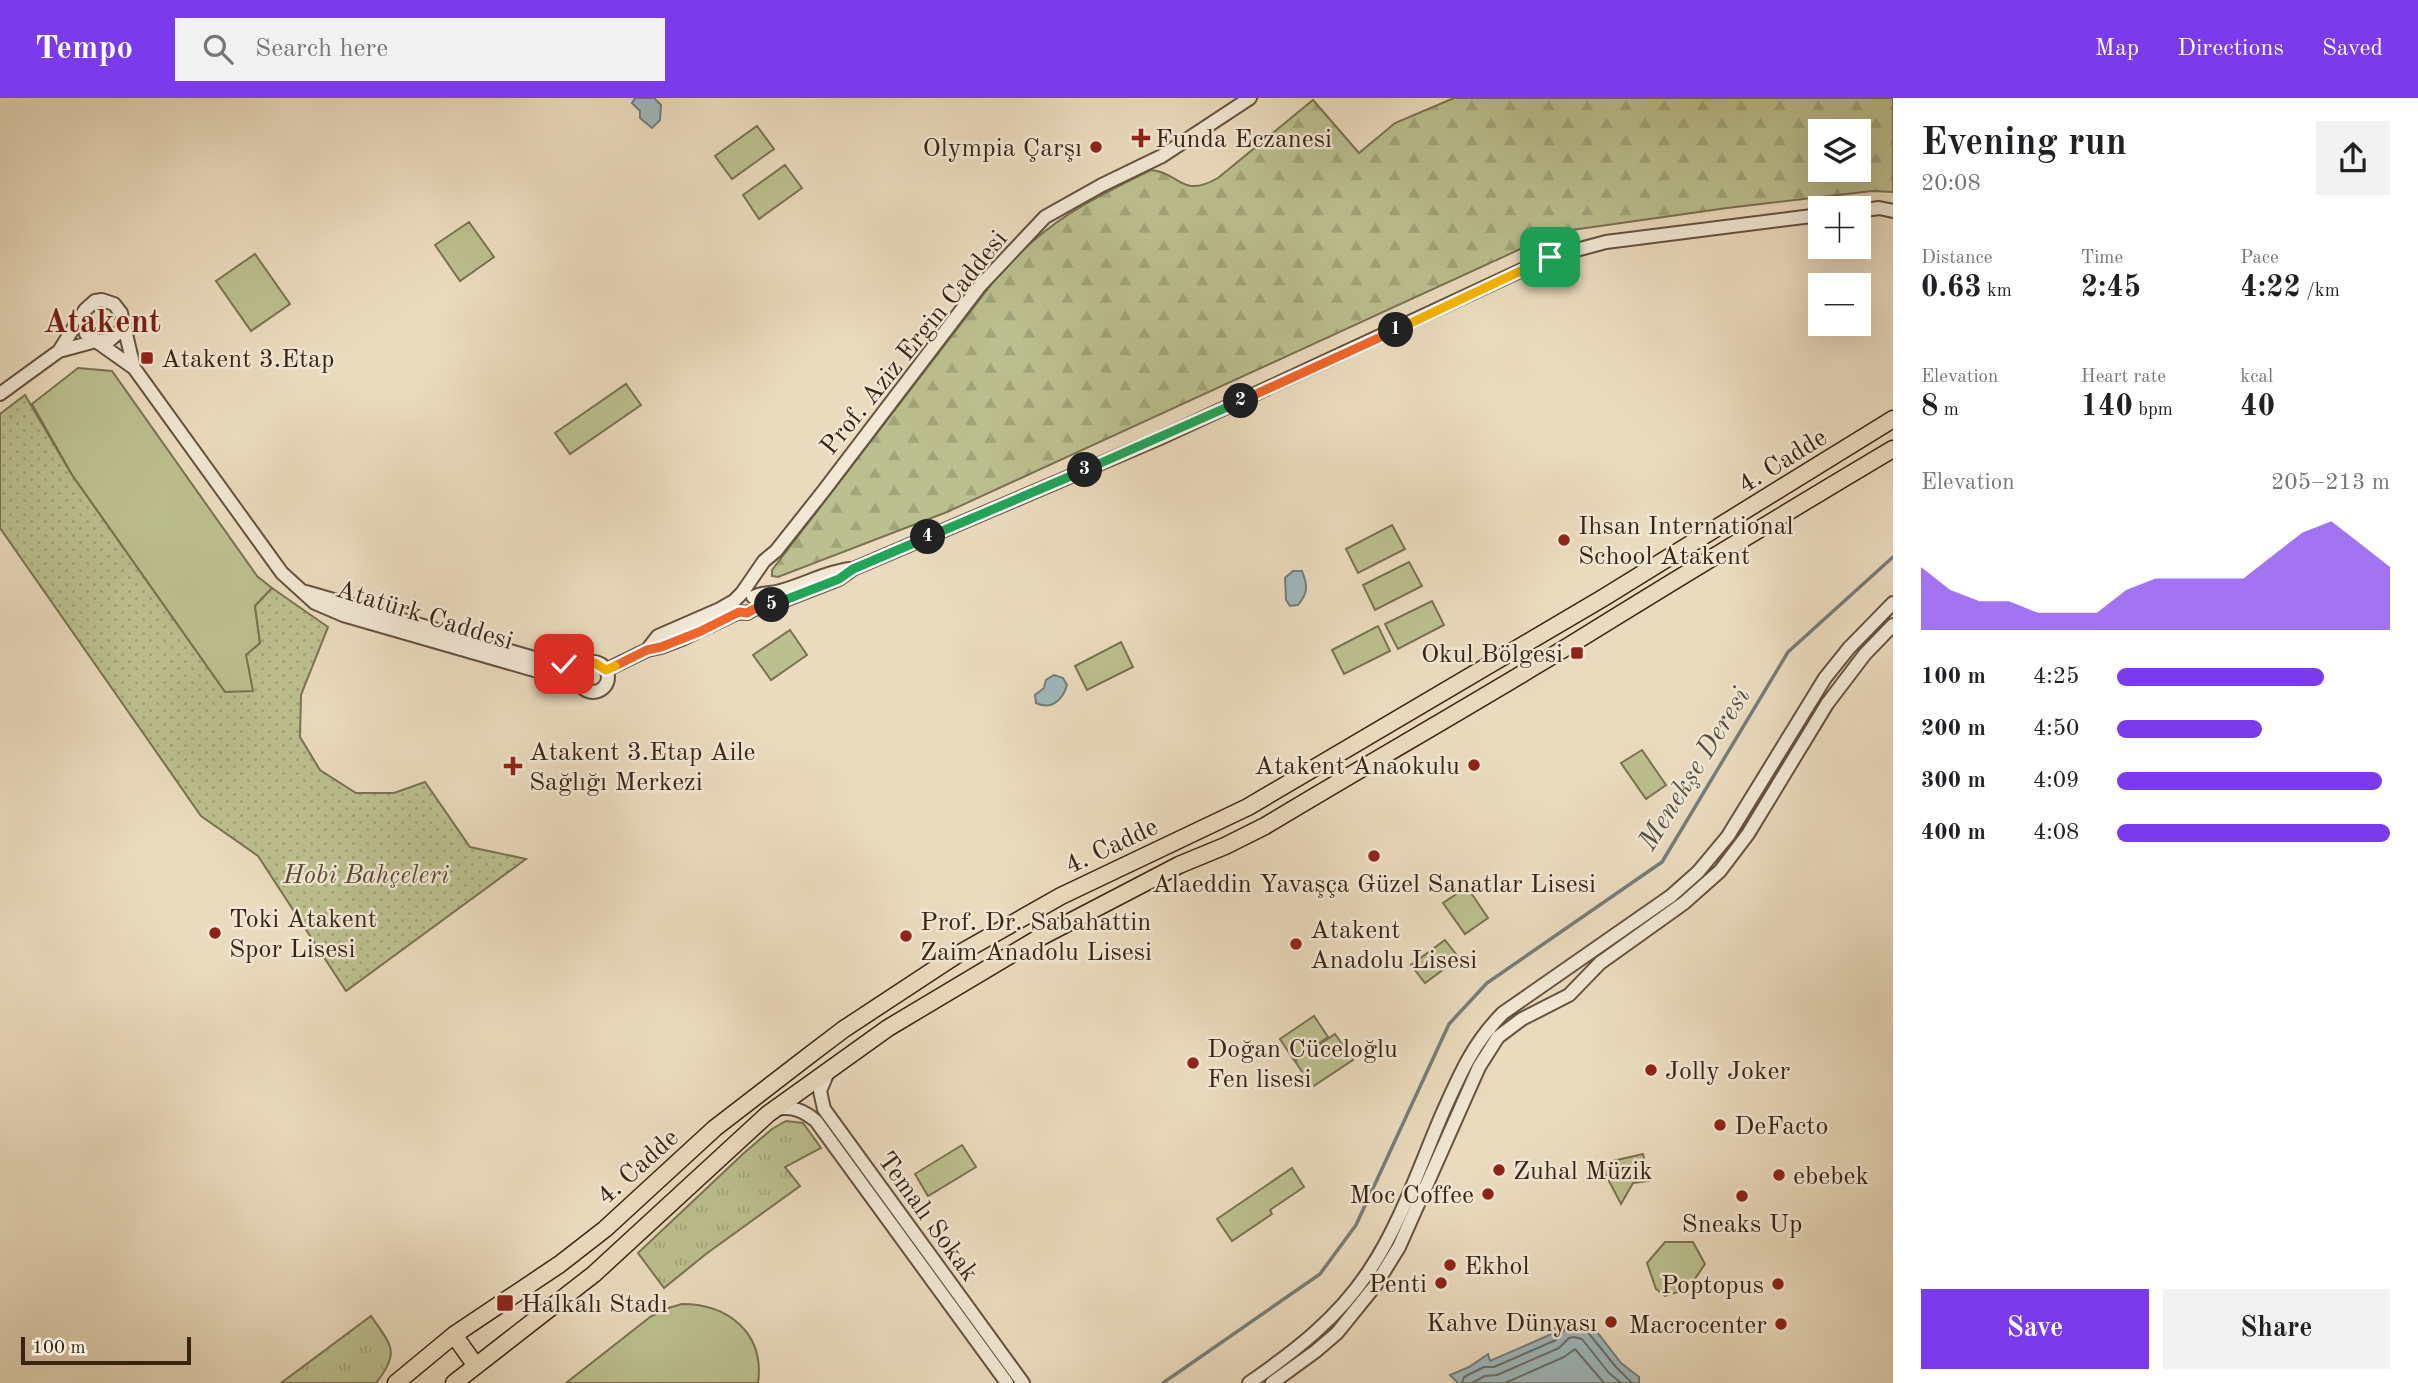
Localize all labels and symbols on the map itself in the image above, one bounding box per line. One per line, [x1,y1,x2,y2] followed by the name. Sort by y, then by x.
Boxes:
[1155,127,1332,153] place label: Funda Eczanesi
[1133,130,1149,146] marker: Funda Eczanesi
[923,136,1082,162] place label: Olympia Çarşı
[1088,139,1104,155] marker: Olympia Çarşı
[816,226,1013,460] street label: Prof. Aziz Ergin Caddesi
[1520,227,1580,287] pin
[43,307,161,340] district label: Atakent
[1378,313,1414,348] pin: 1
[161,347,334,373] place label: Atakent 3.Etap
[139,350,155,366] marker: Atakent 3.Etap
[1224,384,1258,418] pin: 2
[1734,424,1832,499] street label: 4. Cadde
[1068,452,1102,488] pin: 3
[1578,514,1794,570] place label: Ihsan International School Atakent
[911,520,946,555] pin: 4
[1556,532,1572,548] marker: Ihsan International School Atakent
[333,577,516,655] street label: Atatürk Caddesi
[754,588,790,622] pin: 5
[534,634,594,694] pin
[1421,642,1563,668] place label: Okul Bölgesi
[1569,645,1585,661] marker: Okul Bölgesi
[1634,683,1757,857] water label: Menekşe Deresi
[529,740,756,796] place label: Atakent 3.Etap Aile Sağlığı Merkezi
[1254,754,1460,780] place label: Atakent Anaokulu
[503,756,523,776] marker: Atakent 3.Etap Aile Sağlığı Merkezi
[1466,757,1482,773] marker: Atakent Anaokulu
[1061,814,1162,880] street label: 4. Cadde
[1366,848,1382,864] marker: Alaeddin Yavaşça Güzel Sanatlar Lisesi
[282,863,449,889] park label: Hobi Bahçeleri
[1152,872,1596,898] place label: Alaeddin Yavaşça Güzel Sanatlar Lisesi
[229,907,377,963] place label: Toki Atakent Spor Lisesi
[920,910,1152,966] place label: Prof. Dr. Sabahattin Zaim Anadolu Lisesi
[1310,918,1477,974] place label: Atakent Anadolu Lisesi
[207,925,223,941] marker: Toki Atakent Spor Lisesi
[898,928,914,944] marker: Prof. Dr. Sabahattin Zaim Anadolu Lisesi
[1288,936,1304,952] marker: Atakent Anadolu Lisesi
[1207,1037,1398,1093] place label: Doğan Cüceloğlu Fen lisesi
[1185,1055,1201,1071] marker: Doğan Cüceloğlu Fen lisesi
[1665,1059,1790,1085] place label: Jolly Joker
[1643,1062,1659,1078] marker: Jolly Joker
[1734,1114,1828,1140] place label: DeFacto
[1712,1117,1728,1133] marker: DeFacto
[593,1125,684,1210] street label: 4. Cadde
[872,1148,983,1286] street label: Temalı Sokak
[1513,1159,1653,1185] place label: Zuhal Müzik
[1491,1162,1507,1178] marker: Zuhal Müzik
[1793,1164,1869,1190] place label: ebebek
[1771,1167,1787,1183] marker: ebebek
[1349,1183,1474,1209] place label: Moc Coffee
[1480,1186,1496,1202] marker: Moc Coffee
[1734,1188,1750,1204] marker: Sneaks Up
[1682,1212,1802,1238] place label: Sneaks Up
[1464,1254,1530,1280] place label: Ekhol
[1442,1257,1458,1273] marker: Ekhol
[1369,1272,1427,1298] place label: Penti
[1661,1273,1764,1299] place label: Poptopus
[1433,1275,1449,1291] marker: Penti
[1770,1276,1786,1292] marker: Poptopus
[521,1292,668,1318] place label: Halkalı Stadı
[495,1293,515,1313] marker: Halkalı Stadı
[1426,1311,1597,1337] place label: Kahve Dünyası
[1628,1313,1767,1339] place label: Macrocenter
[1603,1314,1619,1330] marker: Kahve Dünyası
[1773,1316,1789,1332] marker: Macrocenter
[21,1334,191,1366] scale bar

